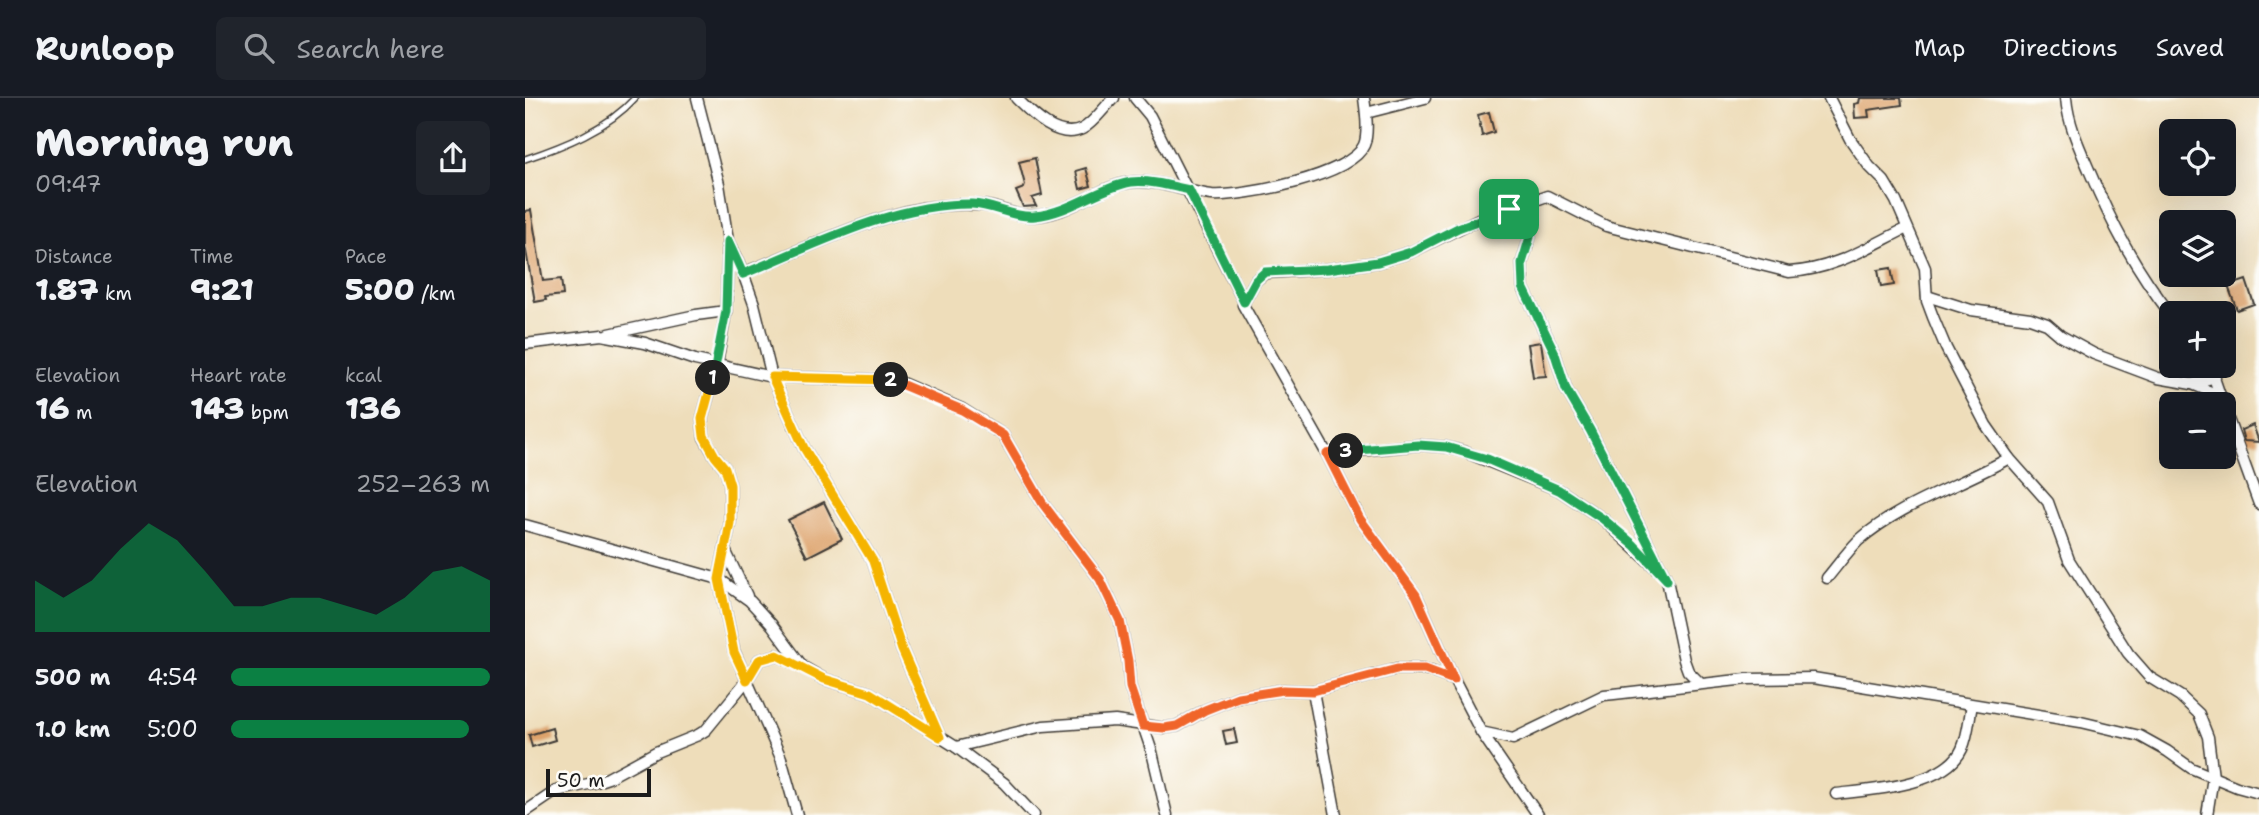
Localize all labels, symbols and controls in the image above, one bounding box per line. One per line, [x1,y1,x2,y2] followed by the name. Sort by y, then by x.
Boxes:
[216,17,706,80] search box
[35,26,174,71] text: Runloop
[240,29,278,67] icon: search
[296,31,445,66] text: Search here
[1914,32,1965,64] text: Map
[2003,32,2118,64] text: Directions
[2156,32,2224,64] text: Saved
[35,117,293,168] text: Morning run
[2159,119,2236,469] map controls
[2159,119,2236,196] button: locate
[416,121,490,195] button: share
[35,169,102,199] text: 09:47
[1479,179,1539,239] pin
[1490,190,1528,228] icon: arrive
[2159,210,2236,287] button: layers
[35,244,113,269] text: Distance
[190,244,234,269] text: Time
[345,244,387,269] text: Pace
[35,269,99,310] text: 1.87
[190,269,254,310] text: 9:21
[345,269,415,310] text: 5:00
[99,281,132,306] text: km
[415,281,455,306] text: /km
[2159,301,2236,378] button: +
[695,360,731,396] pin: 1
[873,362,909,398] pin: 2
[35,363,120,388] text: Elevation
[190,363,287,388] text: Heart rate
[345,363,382,388] text: kcal
[708,365,717,390] text: 1
[884,367,897,392] text: 2
[35,388,69,429] text: 16
[190,388,244,429] text: 143
[345,388,401,429] text: 136
[2159,392,2236,469] button: −
[69,400,92,425] text: m
[244,400,289,425] text: bpm
[1329,434,1363,468] pin: 3
[1339,438,1352,463] text: 3
[35,469,138,499] text: Elevation
[356,469,490,499] text: 252–263 m
[35,662,110,692] text: 500 m
[147,662,198,692] text: 4:54
[35,714,110,744] text: 1.0 km
[147,714,198,744] text: 5:00
[546,766,651,798] scale bar
[557,768,605,793] text: 50 m

